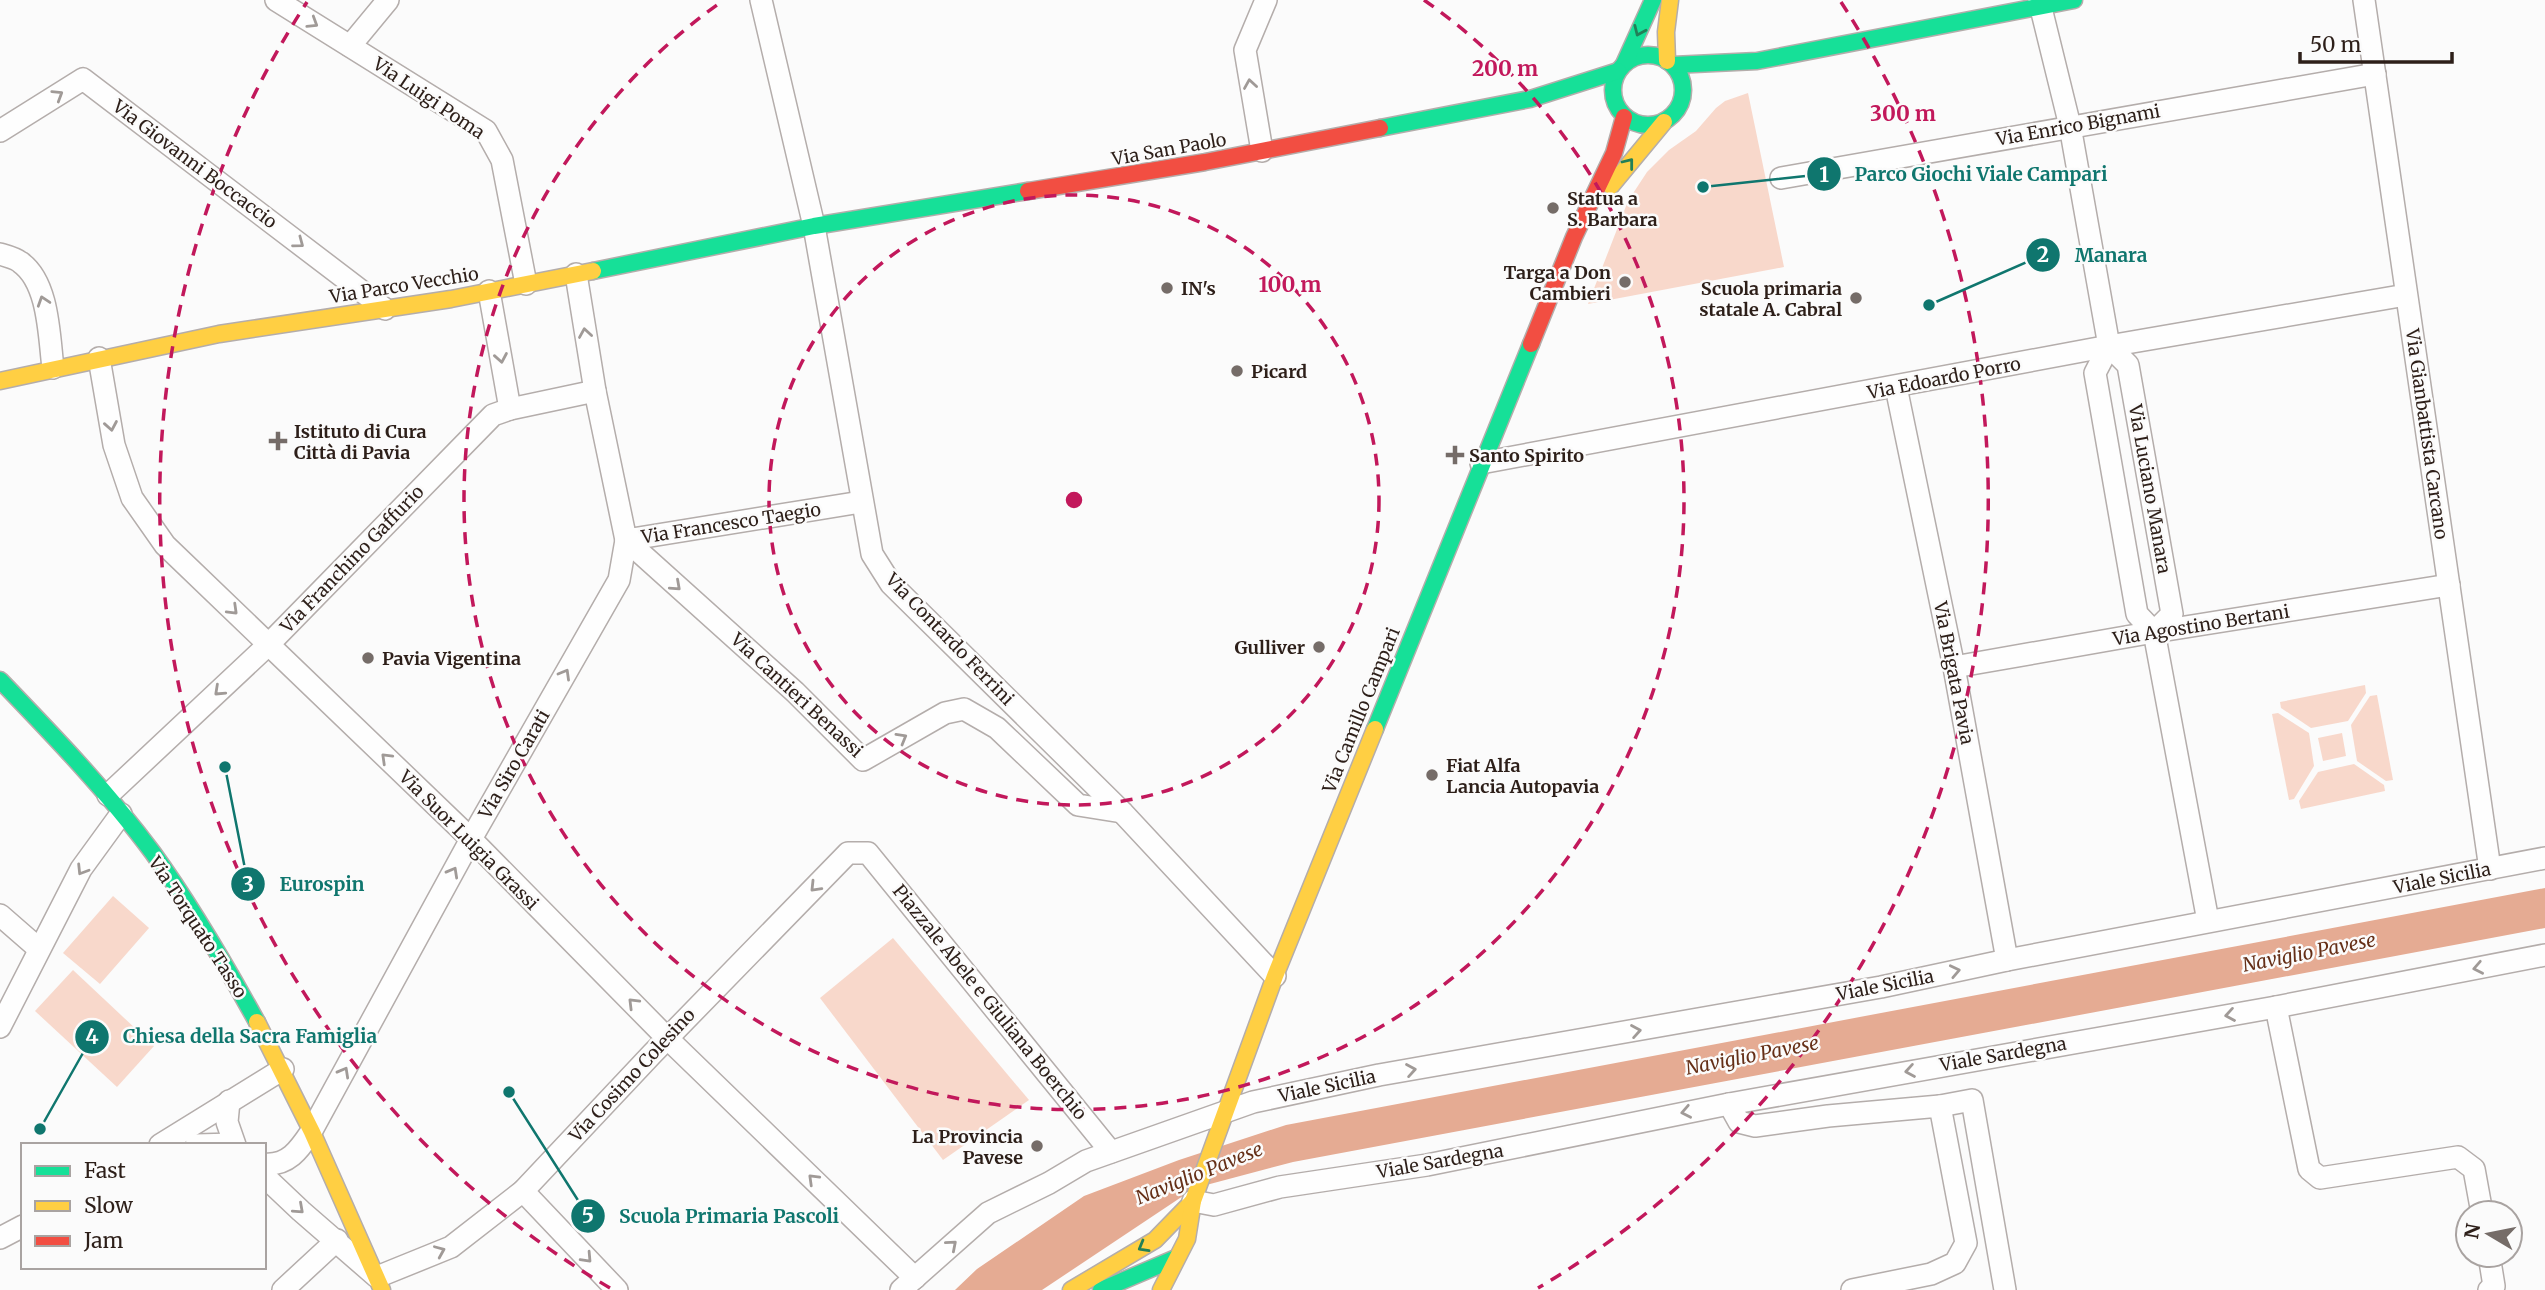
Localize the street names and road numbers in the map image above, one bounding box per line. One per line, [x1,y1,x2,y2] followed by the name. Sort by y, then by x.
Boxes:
[368,52,490,144] street label: Via Luigi Poma
[108,94,282,233] street label: Via Giovanni Boccaccio
[1993,99,2162,151] street label: Via Enrico Bignami
[1109,128,1228,171] street label: Via San Paolo
[327,262,480,308] street label: Via Parco Vecchio
[2401,326,2453,541] street label: Via Gianbattista Carcano
[1864,352,2023,404] street label: Via Edoardo Porro
[2124,402,2176,576] street label: Via Luciano Manara
[275,480,429,639] street label: Via Franchino Gaffurio
[639,497,822,549] street label: Via Francesco Taegio
[880,567,1019,710] street label: Via Contardo Ferrini
[1929,599,1979,747] street label: Via Brigata Pavia
[2110,600,2291,650] street label: Via Agostino Bertani
[1317,624,1405,797] street label: Via Camillo Campari
[725,627,868,762] street label: Via Cantieri Benassi
[473,705,555,824] street label: Via Siro Carati
[394,765,544,915] street label: Via Suor Luigia Grassi
[143,851,252,1002] street label: Via Torquato Tasso
[2390,857,2493,899] street label: Viale Sicilia
[888,880,1092,1124] street label: Piazzale Abele e Giuliana Boerchio
[1833,964,1936,1006] street label: Viale Sicilia
[563,1003,700,1147] street label: Via Cosimo Colesino
[1937,1031,2068,1077] street label: Viale Sardegna
[1275,1064,1378,1108] street label: Viale Sicilia
[1374,1138,1505,1184] street label: Viale Sardegna

